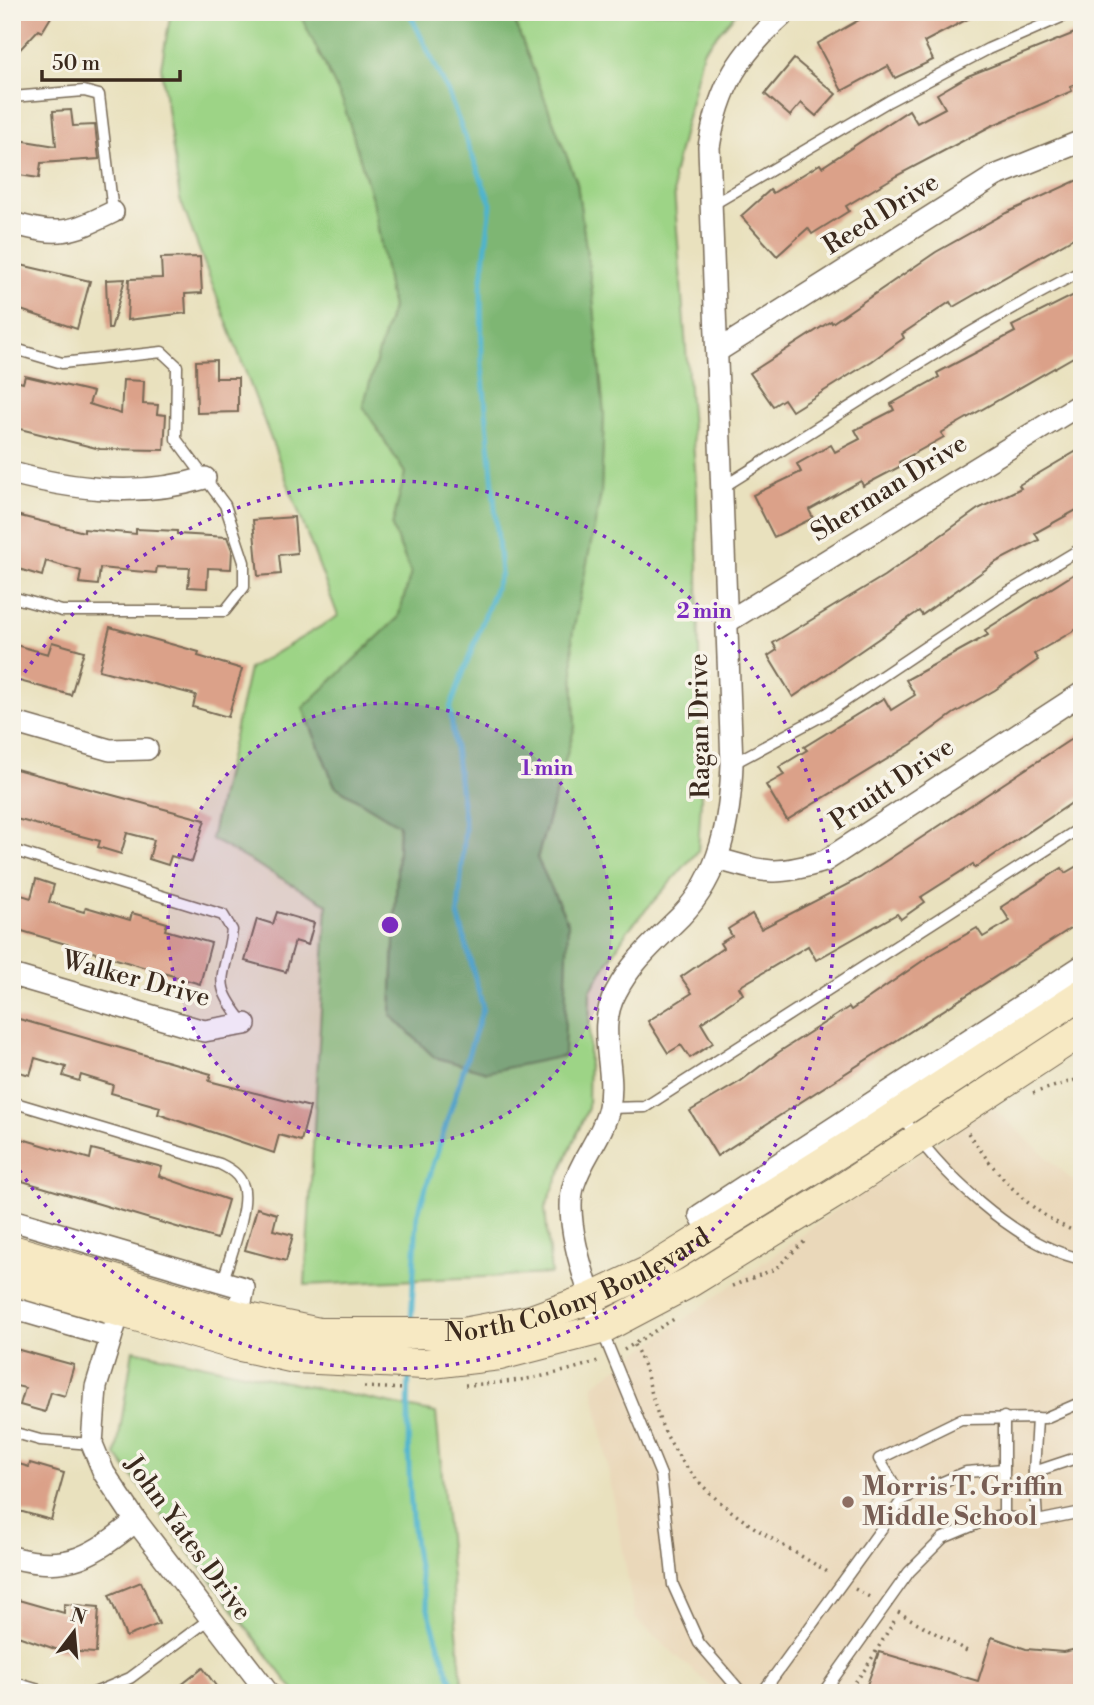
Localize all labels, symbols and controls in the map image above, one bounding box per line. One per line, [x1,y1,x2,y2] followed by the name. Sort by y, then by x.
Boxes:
[42,38,180,82] scale bar
[52,51,100,77] text: 50 m
[817,166,945,262] street label: Reed Drive
[805,427,973,549] street label: Sherman Drive
[676,599,732,625] text: 2 min
[683,653,717,799] street label: Ragan Drive
[824,731,960,837] street label: Pruitt Drive
[521,756,573,782] text: 1 min
[378,913,402,937] centre of rings
[57,944,214,1014] street label: Walker Drive
[445,1221,716,1349] street label: North Colony Boulevard
[117,1448,259,1627] street label: John Yates Drive
[862,1471,1063,1533] place label: Morris T. Griffin Middle School
[840,1494,856,1510] marker: Morris T. Griffin Middle School
[38,1596,108,1666] north arrow
[68,1603,89,1630] text: N

